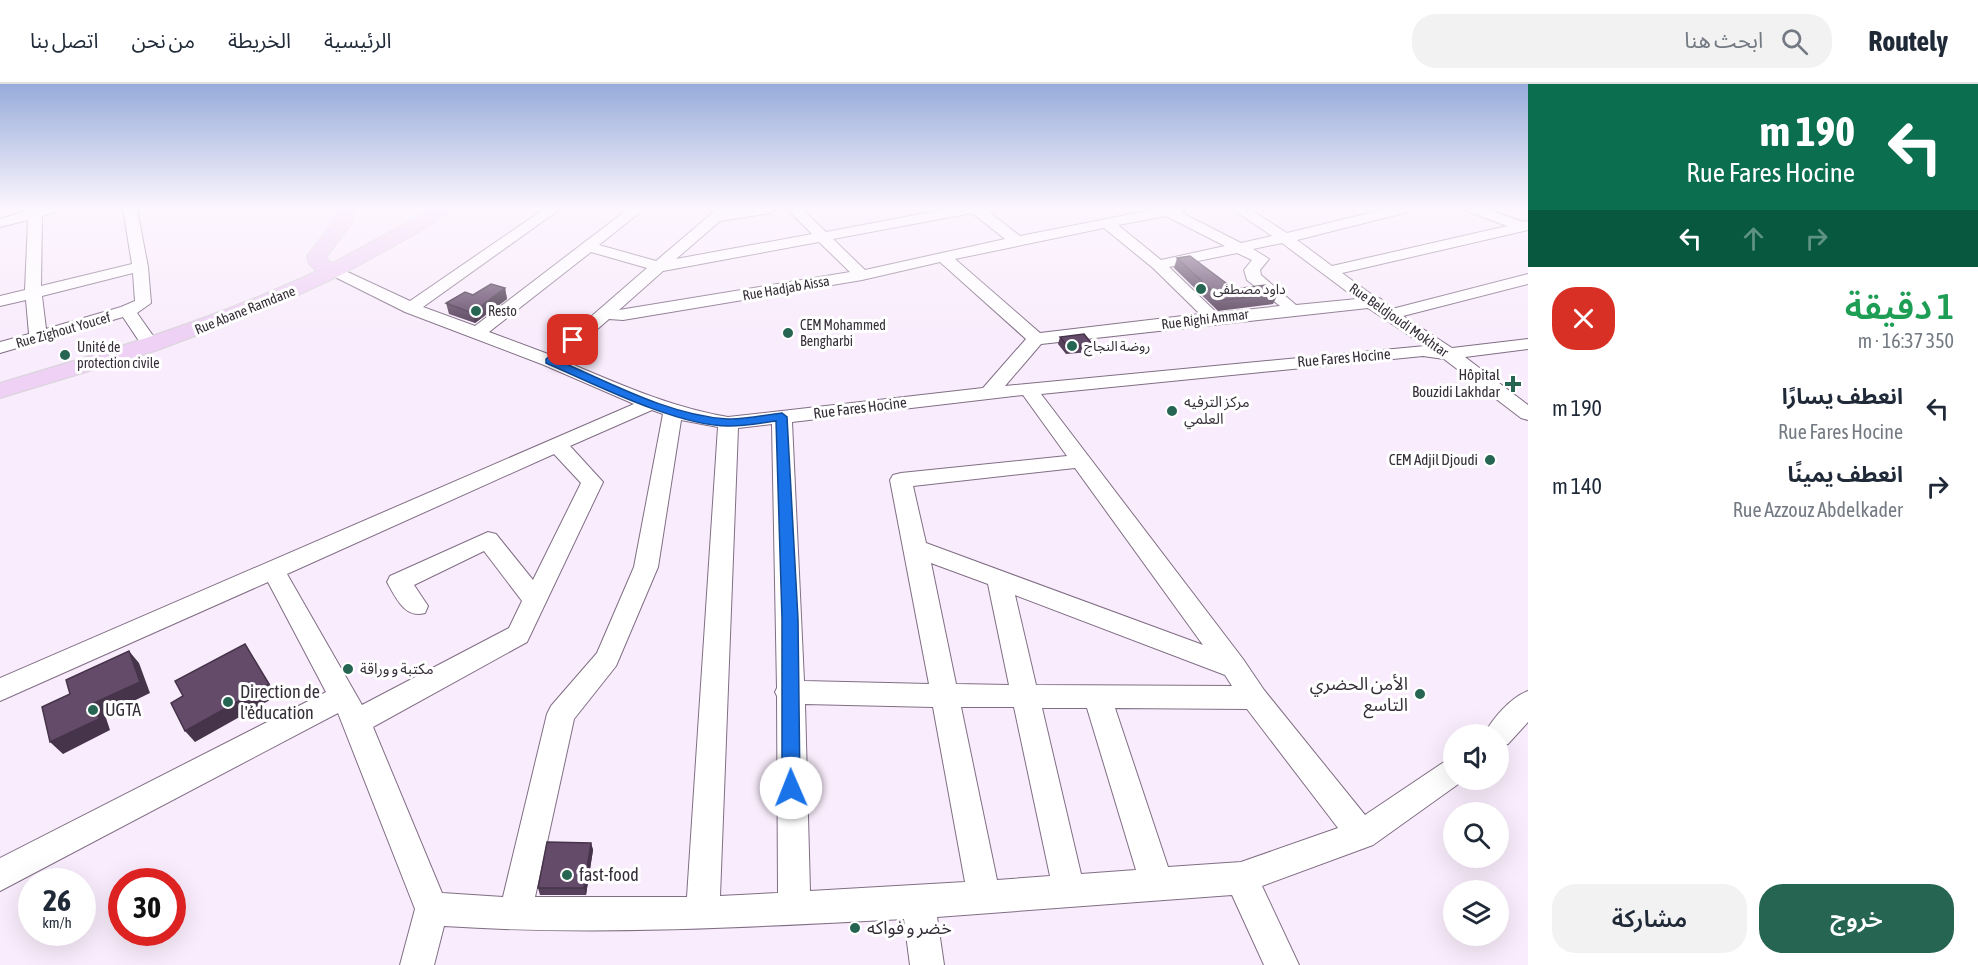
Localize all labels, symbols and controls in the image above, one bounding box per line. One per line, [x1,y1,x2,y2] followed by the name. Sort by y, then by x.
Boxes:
[1412,14,1832,68] search box
[1778,25,1811,58] icon: search
[1868,25,1948,57] text: Routely
[1684,27,1763,53] text: ابحث هنا
[30,28,98,52] text: اتصل بنا
[131,28,195,52] text: من نحن
[228,28,291,52] text: الخريطة
[324,28,391,52] text: الرئيسية
[1760,107,1855,155] text: 190 m
[1876,108,1954,186] icon: left
[1686,157,1855,188] text: Rue Fares Hocine
[1674,222,1707,255] icon: left
[1737,222,1770,255] icon: ahead
[1800,222,1833,255] icon: right
[741,272,831,304] street label: Rue Hadjab Aissa
[1346,280,1452,361] street label: Rue Beldjoudi Mokhtar
[1213,281,1286,298] place label: داود مصطفى
[1194,282,1208,296] marker: داود مصطفى
[192,283,298,337] street label: Rue Abane Ramdane
[1845,285,1954,327] text: 1 دقيقة
[1552,287,1615,350] button: close
[488,303,517,319] place label: Resto
[469,304,483,318] marker: Resto
[1160,306,1250,332] street label: Rue Righi Ammar
[14,309,112,351] street label: Rue Zighout Youcef
[547,314,598,365] pin
[800,317,886,349] place label: CEM Mohammed Bengharbi
[556,323,589,356] icon: arrive
[781,326,795,340] marker: CEM Mohammed Bengharbi
[1858,329,1954,352] text: 350 m · 16:37
[1084,338,1150,357] place label: روضة النجاح
[77,339,160,371] place label: Unité de protection civile
[1065,339,1079,353] marker: روضة النجاح
[1297,345,1392,370] street label: Rue Fares Hocine
[58,348,72,362] marker: Unité de protection civile
[1412,366,1501,400] place label: Hôpital Bouzidi Lakhdar
[1504,375,1522,393] marker: Hôpital Bouzidi Lakhdar
[1782,383,1903,409] text: انعطف يسارًا
[1921,392,1954,425] icon: left
[812,393,908,422] street label: Rue Fares Hocine
[1184,393,1250,430] place label: مركز الترفيه العلمي
[1552,395,1602,421] text: 190 m
[1165,404,1179,418] marker: مركز الترفيه العلمي
[1778,420,1903,443] text: Rue Fares Hocine
[1389,451,1478,468] place label: CEM Adjil Djoudi
[1483,453,1497,467] marker: CEM Adjil Djoudi
[1787,461,1903,487] text: انعطف يمينًا
[1921,470,1954,503] icon: right
[1552,473,1602,499] text: 140 m
[1733,498,1903,521] text: Rue Azzouz Abdelkader
[360,660,434,678] place label: مكتبة و وراقة
[341,662,355,676] marker: مكتبة و وراقة
[1310,673,1408,719] place label: الأمن الحضري التاسع
[240,681,320,723] place label: Direction de l'éducation
[1413,687,1427,701] marker: الأمن الحضري التاسع
[221,695,235,709] marker: Direction de l'éducation
[105,699,141,720] place label: UGTA
[86,703,100,717] marker: UGTA
[1443,724,1509,946] map controls
[1443,724,1509,790] button: sound
[759,756,823,820] position arrow
[1443,802,1509,868] button: search
[579,864,639,885] place label: fast-food
[108,868,186,946] speed limit sign: 30
[560,868,574,882] marker: fast-food
[1443,880,1509,946] button: layers
[43,883,71,917] text: 26
[1552,884,1747,953] button: مشاركة
[1759,884,1954,953] button: خروج
[42,914,72,931] text: km/h
[867,917,952,939] place label: خضر و فواكه
[848,921,862,935] marker: خضر و فواكه

